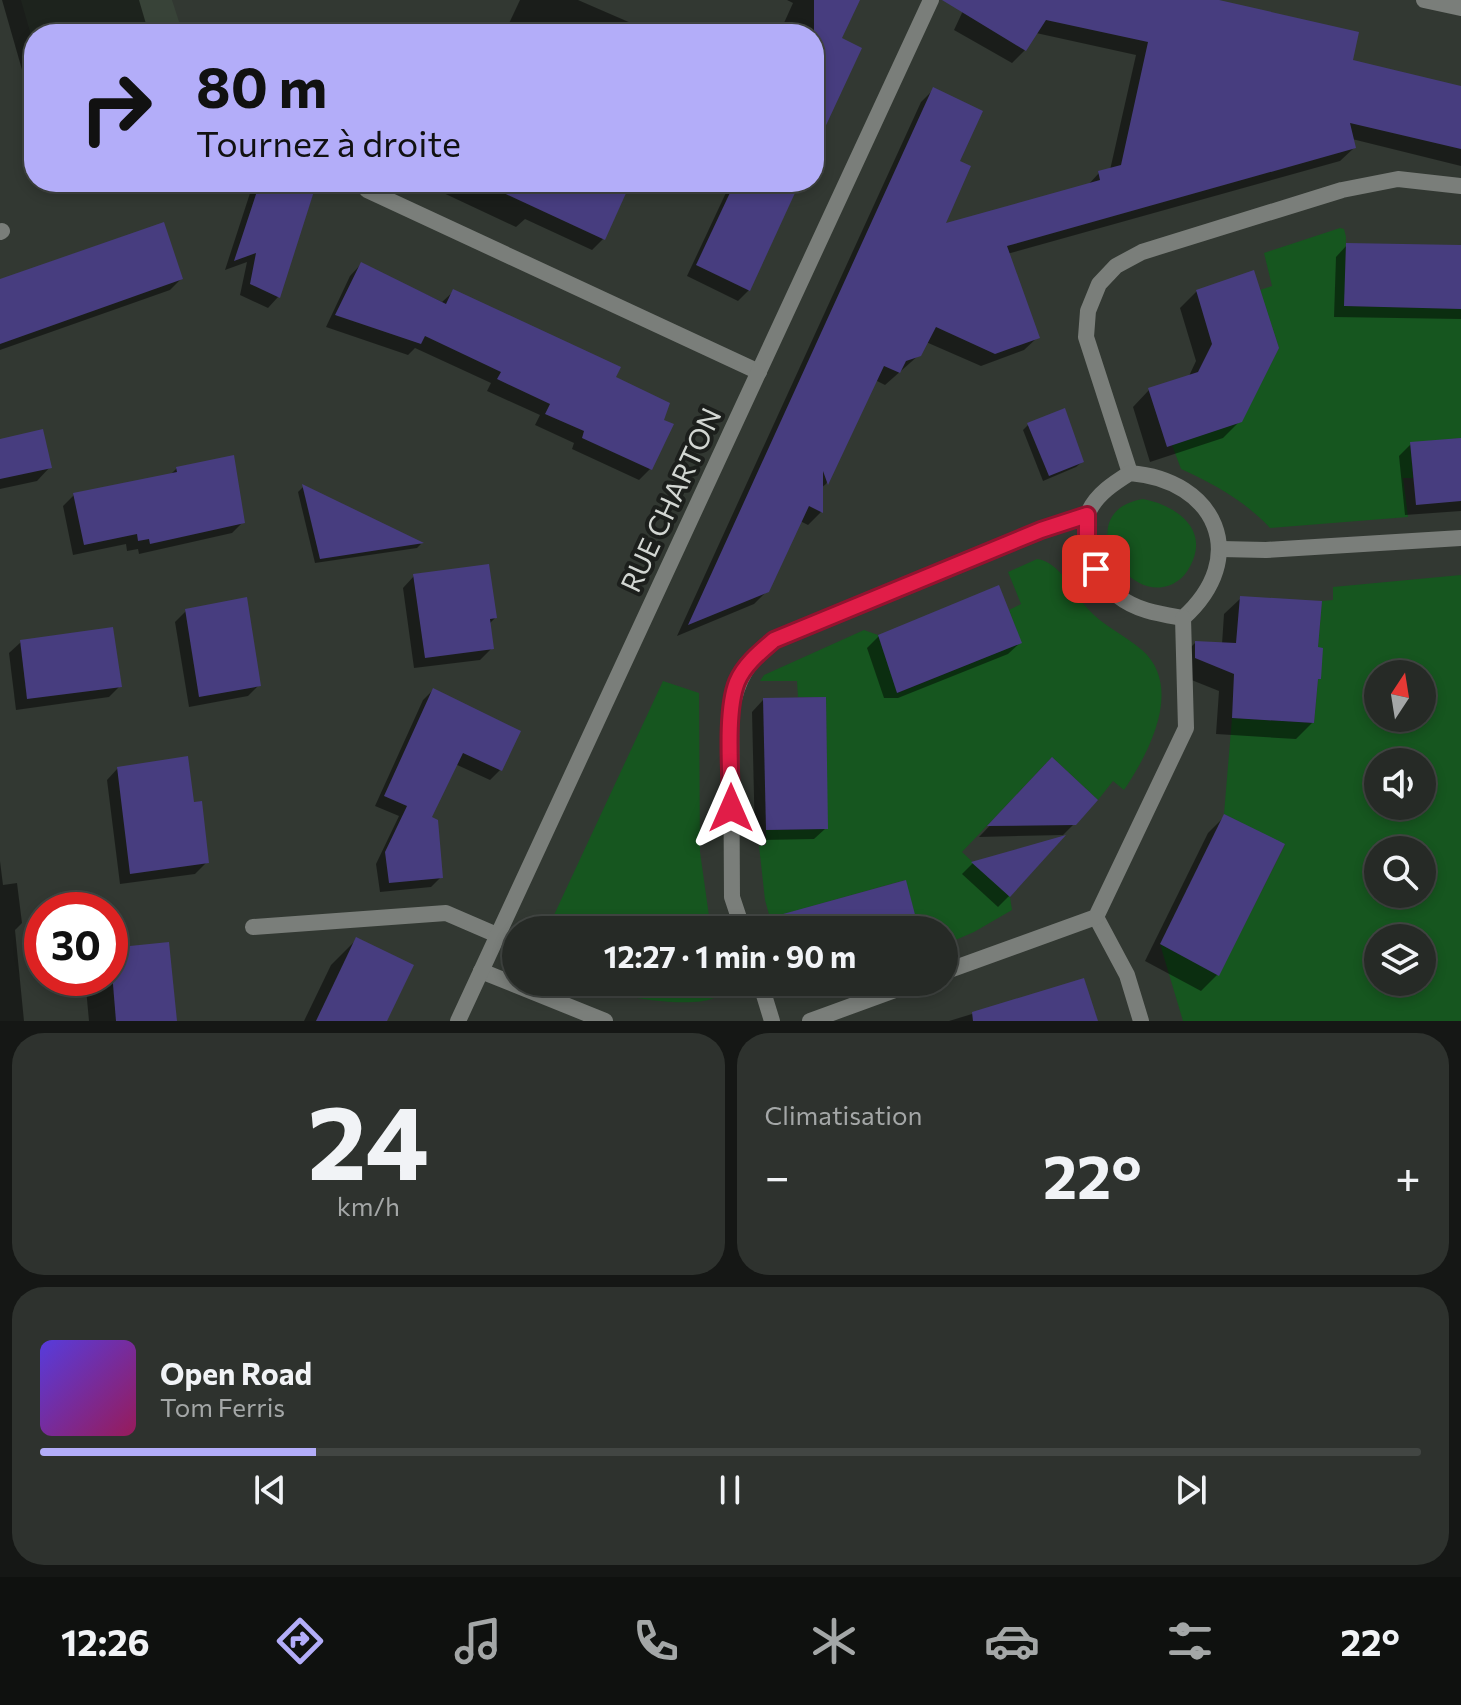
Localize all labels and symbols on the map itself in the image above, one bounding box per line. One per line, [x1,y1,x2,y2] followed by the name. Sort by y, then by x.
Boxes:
[613,402,728,597] street label: RUE CHARTON
[1062,535,1130,603] pin
[1364,660,1436,732] north arrow
[689,766,773,850] position arrow
[24,892,128,996] speed limit sign: 30

